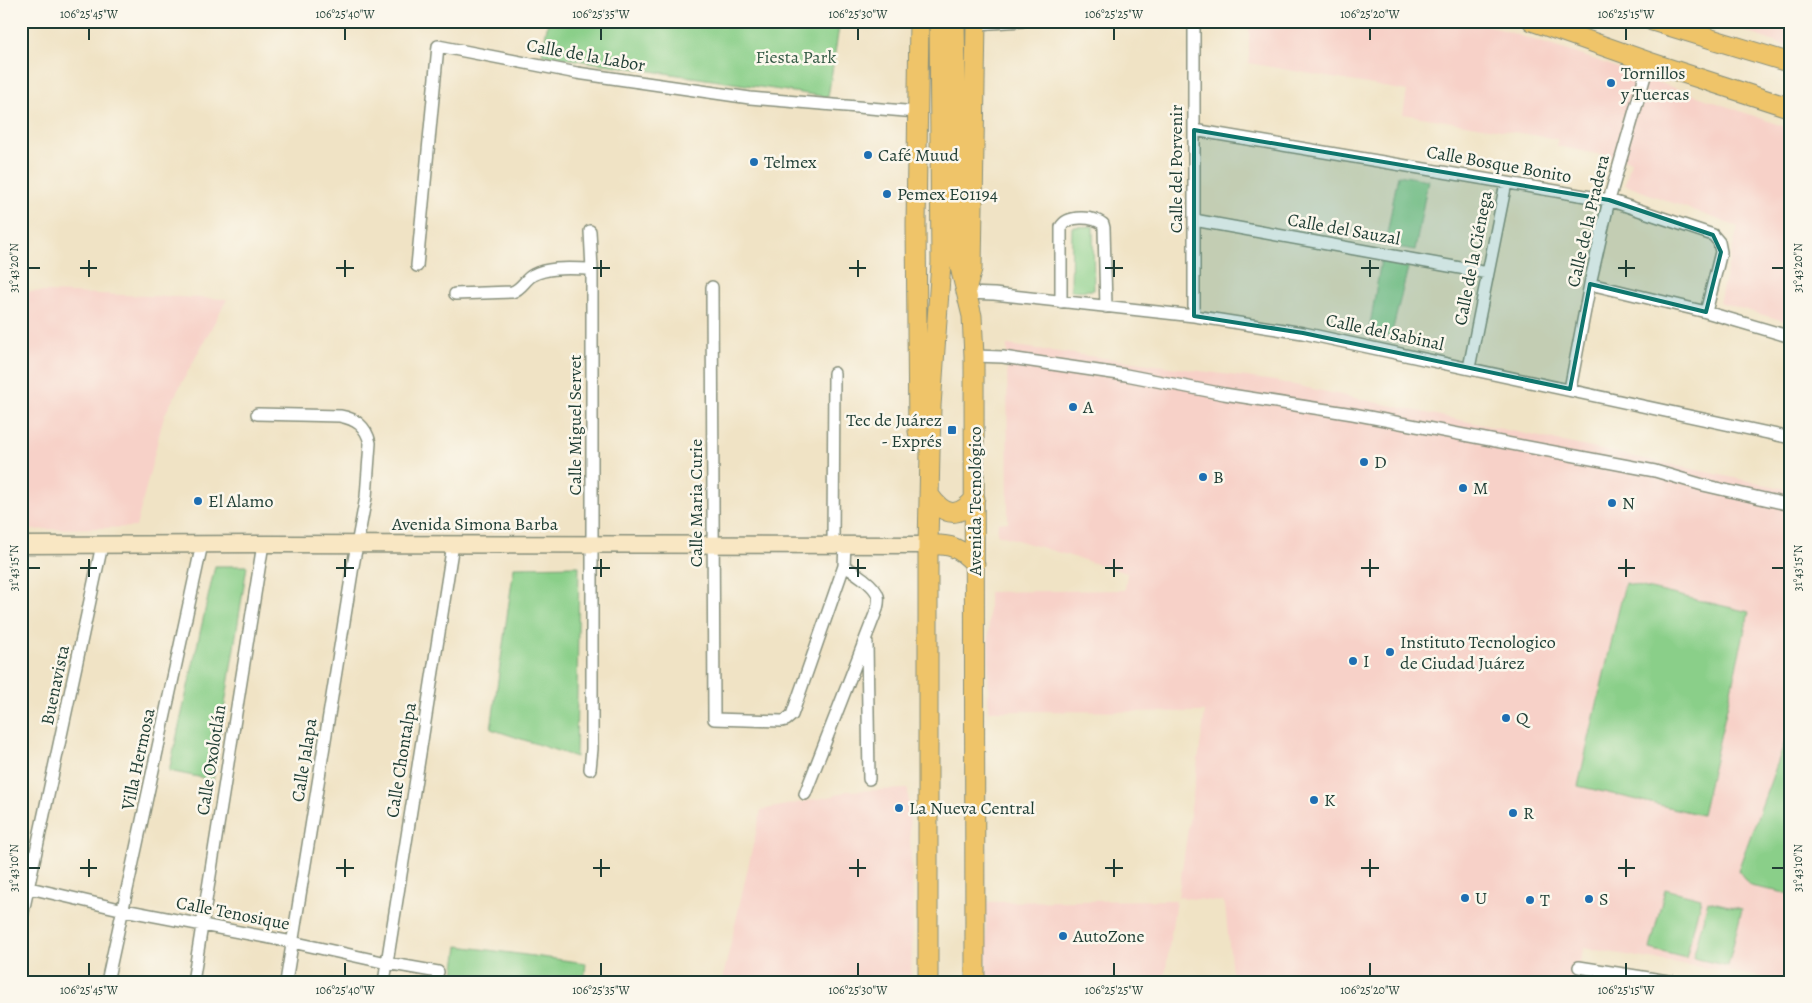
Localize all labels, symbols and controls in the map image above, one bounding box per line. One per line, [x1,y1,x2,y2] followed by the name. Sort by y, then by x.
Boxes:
[60,6,119,22] text: 106°25'45"W
[315,6,375,22] text: 106°25'40"W
[572,6,631,22] text: 106°25'35"W
[829,6,888,22] text: 106°25'30"W
[1085,6,1144,22] text: 106°25'25"W
[1340,6,1401,22] text: 106°25'20"W
[1598,6,1655,22] text: 106°25'15"W
[525,33,647,77] street label: Calle de la Labor
[756,45,837,69] park label: Fiesta Park
[1620,61,1689,106] place label: Tornillos y Tuercas
[1605,77,1617,89] marker: Tornillos y Tuercas
[1164,105,1188,233] street label: Calle del Porvenir
[1425,139,1573,189] street label: Calle Bosque Bonito
[878,143,959,167] place label: Café Muud
[862,149,874,161] marker: Café Muud
[764,150,817,174] place label: Telmex
[1561,152,1615,290] street label: Calle de la Pradera
[748,156,760,168] marker: Telmex
[897,182,998,206] place label: Pemex E01194
[881,188,893,200] marker: Pemex E01194
[1448,188,1498,327] street label: Calle de la Ciénega
[1286,207,1403,251] street label: Calle del Sauzal
[6,243,22,293] text: 31°43'20"N
[1790,243,1806,293] text: 31°43'20"N
[1324,308,1447,356] street label: Calle del Sabinal
[563,354,587,496] street label: Calle Miguel Servet
[1082,395,1094,419] place label: A
[1067,401,1079,413] marker: A
[846,408,942,453] place label: Tec de Juárez - Exprés
[946,424,958,436] marker: Tec de Juárez - Exprés
[963,426,987,577] street label: Avenida Tecnológico
[684,439,708,567] street label: Calle Maria Curie
[1374,450,1387,474] place label: D
[1358,456,1370,468] marker: D
[1213,465,1224,489] place label: B
[1197,471,1209,483] marker: B
[1473,476,1488,500] place label: M
[1457,482,1469,494] marker: M
[208,489,274,513] place label: El Alamo
[1622,491,1635,515] place label: N
[192,495,204,507] marker: El Alamo
[1606,497,1618,509] marker: N
[391,512,559,536] street label: Avenida Simona Barba
[6,544,22,591] text: 31°43'15"N
[1790,544,1806,591] text: 31°43'15"N
[1400,630,1556,675] place label: Instituto Tecnologico de Ciudad Juárez
[35,642,75,727] street label: Buenavista
[1384,646,1396,658] marker: Instituto Tecnologico de Ciudad Juárez
[1363,649,1370,673] place label: I
[1347,655,1359,667] marker: I
[380,700,422,819] street label: Calle Chontalpa
[190,703,232,817] street label: Calle Oxolotlán
[115,705,161,813] street label: Villa Hermosa
[1516,706,1531,730] place label: Q
[1500,712,1512,724] marker: Q
[286,716,323,804] street label: Calle Jalapa
[1324,788,1336,812] place label: K
[1308,794,1320,806] marker: K
[909,796,1035,820] place label: La Nueva Central
[1523,801,1534,825] place label: R
[893,802,905,814] marker: La Nueva Central
[1507,807,1519,819] marker: R
[6,844,22,892] text: 31°43'10"N
[1790,844,1806,892] text: 31°43'10"N
[1475,886,1487,910] place label: U
[1599,887,1609,911] place label: S
[1540,888,1550,912] place label: T
[174,890,292,936] street label: Calle Tenosique
[1459,892,1471,904] marker: U
[1583,893,1595,905] marker: S
[1524,894,1536,906] marker: T
[1072,924,1145,948] place label: AutoZone
[1057,930,1069,942] marker: AutoZone
[60,982,119,998] text: 106°25'45"W
[315,982,375,998] text: 106°25'40"W
[572,982,631,998] text: 106°25'35"W
[829,982,888,998] text: 106°25'30"W
[1085,982,1144,998] text: 106°25'25"W
[1340,982,1401,998] text: 106°25'20"W
[1598,982,1655,998] text: 106°25'15"W

